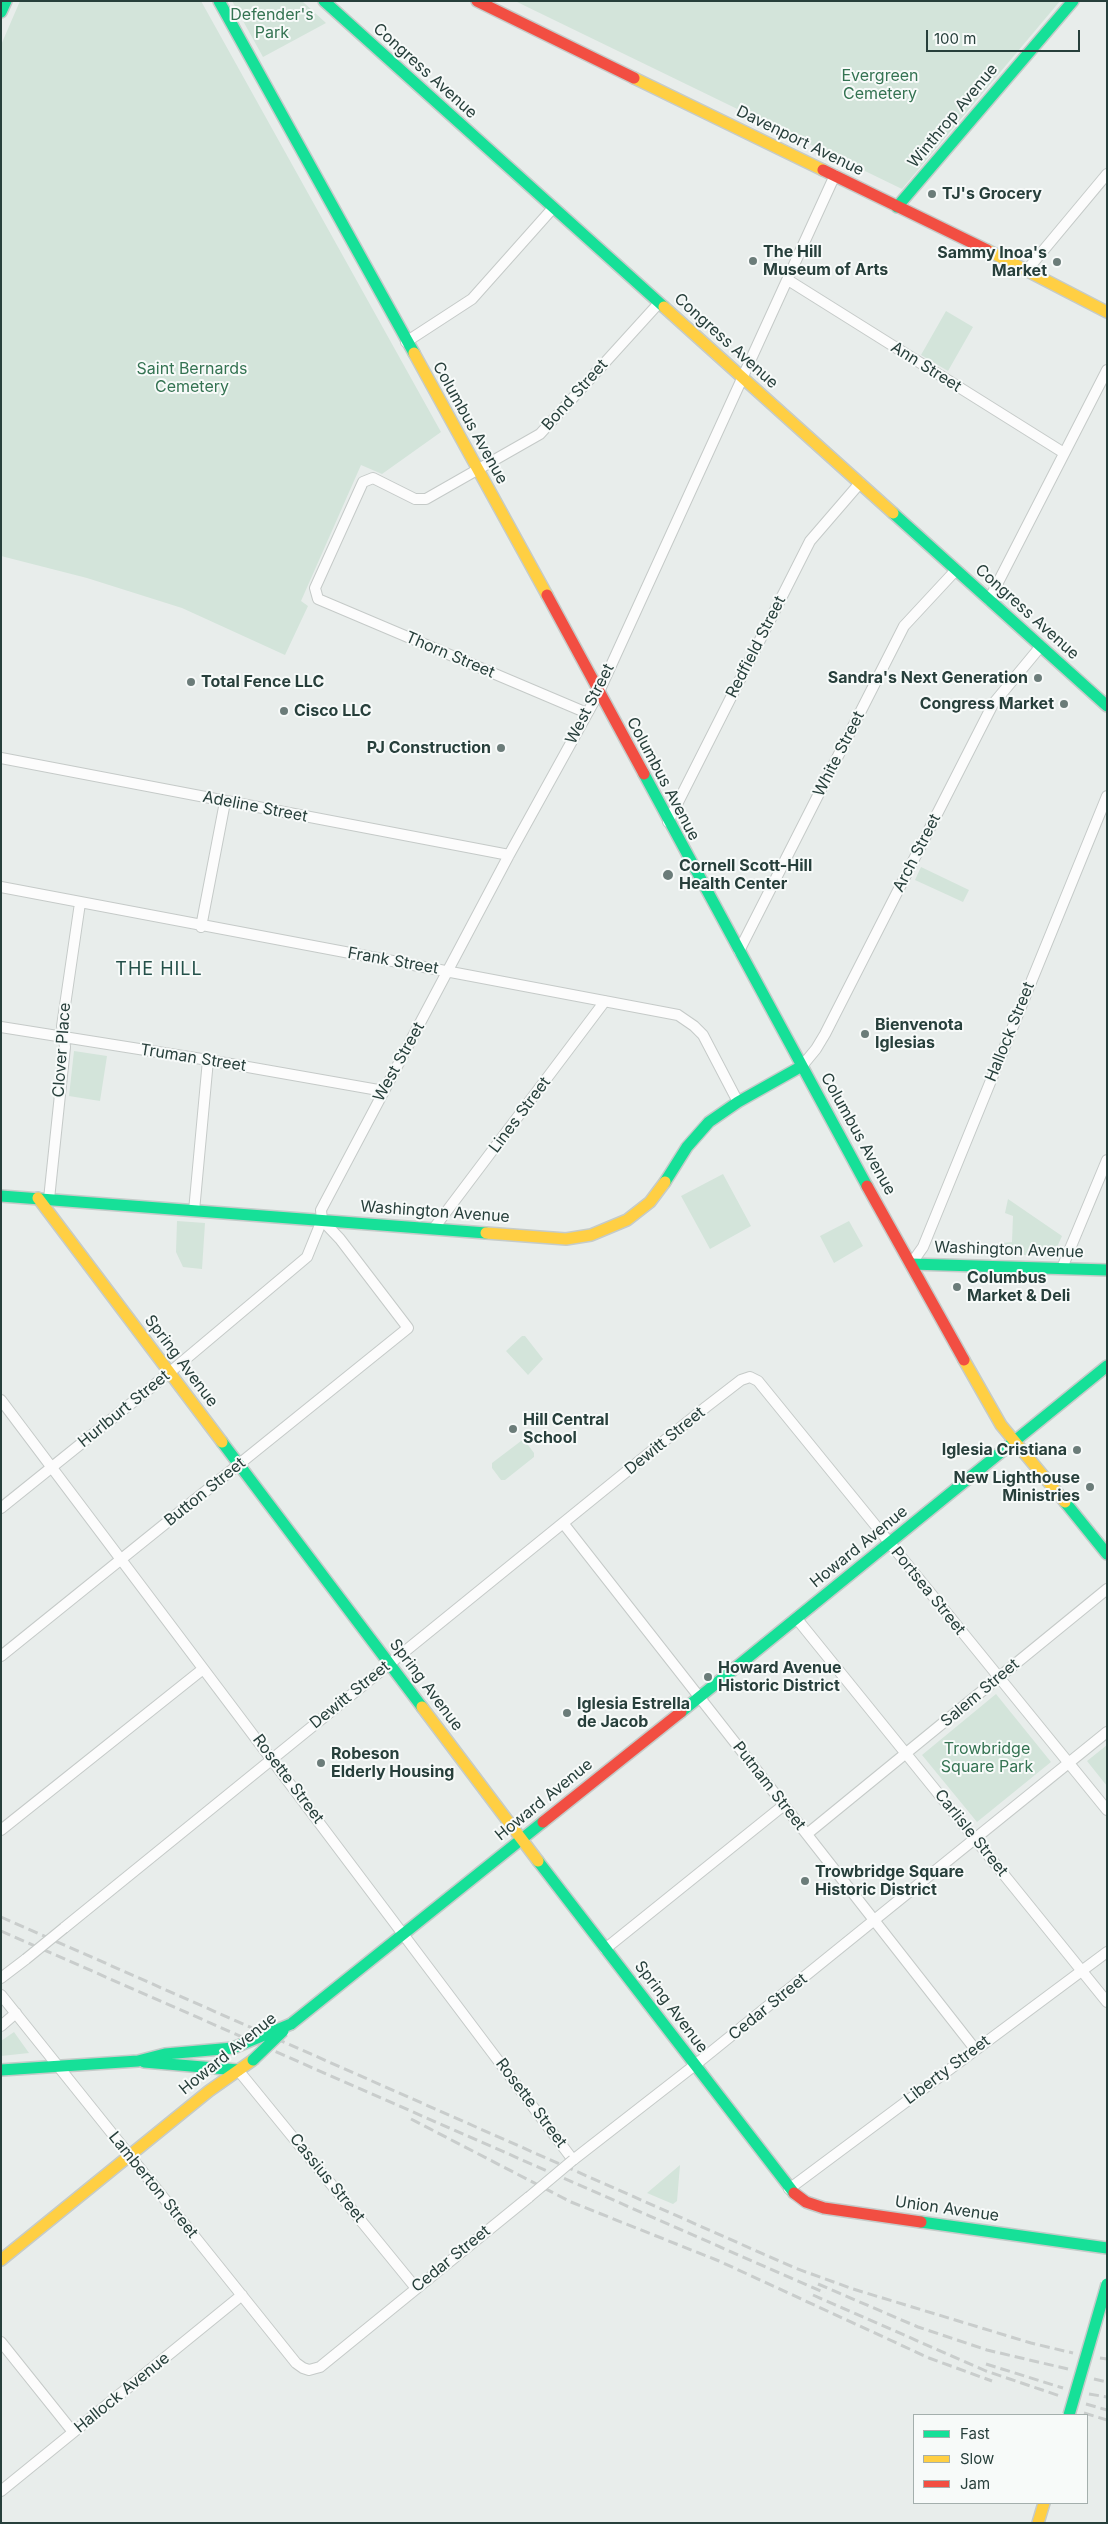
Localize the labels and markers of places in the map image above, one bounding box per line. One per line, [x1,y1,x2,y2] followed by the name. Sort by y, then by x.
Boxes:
[942,184,1042,204] place label: TJ's Grocery
[926,188,938,200] marker: TJ's Grocery
[763,242,888,280] place label: The Hill Museum of Arts
[937,243,1047,281] place label: Sammy Inoa's Market
[747,255,759,267] marker: The Hill Museum of Arts
[1051,256,1063,268] marker: Sammy Inoa's Market
[828,668,1028,688] place label: Sandra's Next Generation
[201,672,324,692] place label: Total Fence LLC
[1032,672,1044,684] marker: Sandra's Next Generation
[185,676,197,688] marker: Total Fence LLC
[920,694,1054,714] place label: Congress Market
[1058,698,1070,710] marker: Congress Market
[294,701,372,721] place label: Cisco LLC
[278,705,290,717] marker: Cisco LLC
[367,738,491,758] place label: PJ Construction
[495,742,507,754] marker: PJ Construction
[679,856,812,894] place label: Cornell Scott-Hill Health Center
[661,868,675,882] marker: Cornell Scott-Hill Health Center
[875,1015,963,1053] place label: Bienvenota Iglesias
[859,1028,871,1040] marker: Bienvenota Iglesias
[967,1268,1070,1306] place label: Columbus Market & Deli
[951,1281,963,1293] marker: Columbus Market & Deli
[523,1410,609,1448] place label: Hill Central School
[507,1423,519,1435] marker: Hill Central School
[942,1440,1067,1460] place label: Iglesia Cristiana
[1071,1444,1083,1456] marker: Iglesia Cristiana
[954,1468,1080,1506] place label: New Lighthouse Ministries
[1084,1481,1096,1493] marker: New Lighthouse Ministries
[718,1658,842,1696] place label: Howard Avenue Historic District
[702,1671,714,1683] marker: Howard Avenue Historic District
[577,1694,690,1732] place label: Iglesia Estrella de Jacob
[561,1707,573,1719] marker: Iglesia Estrella de Jacob
[331,1744,454,1782] place label: Robeson Elderly Housing
[315,1757,327,1769] marker: Robeson Elderly Housing
[815,1862,964,1900] place label: Trowbridge Square Historic District
[799,1875,811,1887] marker: Trowbridge Square Historic District

